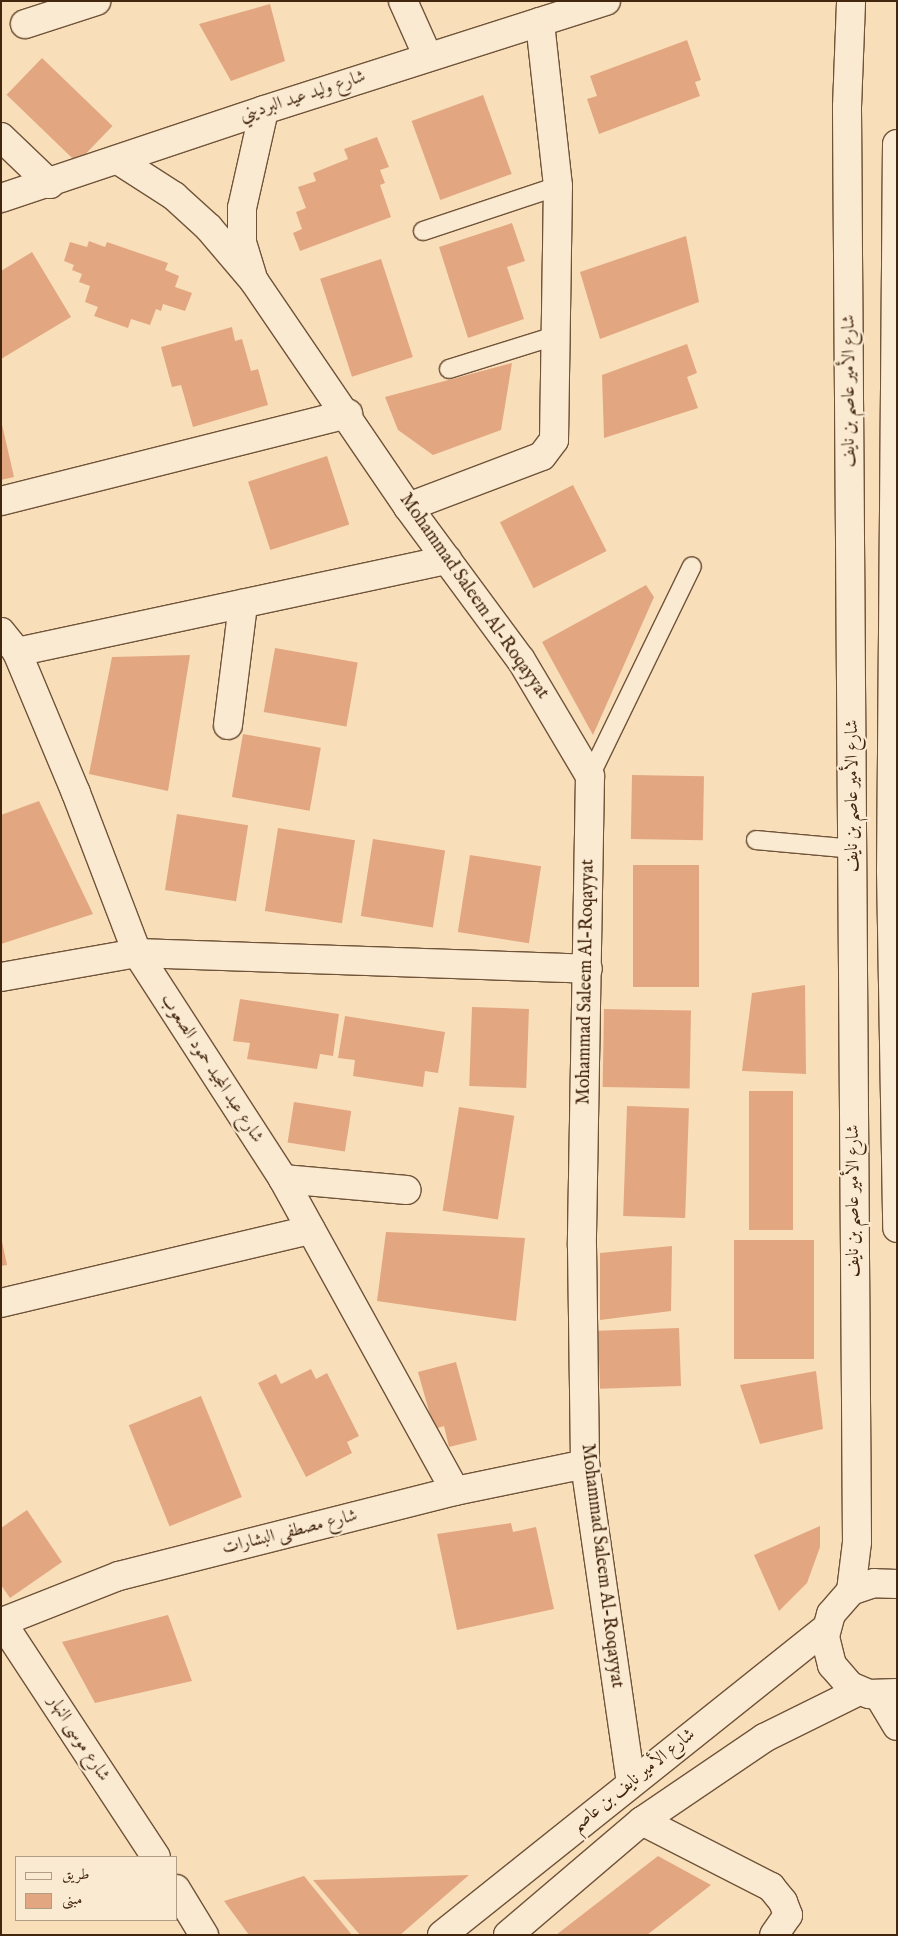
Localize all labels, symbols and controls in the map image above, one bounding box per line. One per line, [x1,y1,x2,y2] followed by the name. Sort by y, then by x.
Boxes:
[237,66,369,128] street label: شارع وليد عيد البرديني
[839,315,861,467] street label: شارع الأمير عاصم بن نايف
[394,490,552,704] street label: Mohammad Saleem Al-Roqayyat
[842,720,864,872] street label: شارع الأمير عاصم بن نايف
[574,859,600,1105] street label: Mohammad Saleem Al-Roqayyat
[155,990,267,1148] street label: شارع عبد المجيد حمود الصعوب
[843,1125,865,1277] street label: شارع الأمير عاصم بن نايف
[575,1443,627,1689] street label: Mohammad Saleem Al-Roqayyat
[220,1506,360,1560] street label: شارع مصطفى البشارات
[42,1692,114,1786] street label: شارع موسى النهار
[568,1725,700,1837] street label: شارع الأمير نايف بن عاصم
[15,1856,178,1921] legend
[62,1865,89,1884] text: طريق
[62,1890,82,1909] text: مبنى

